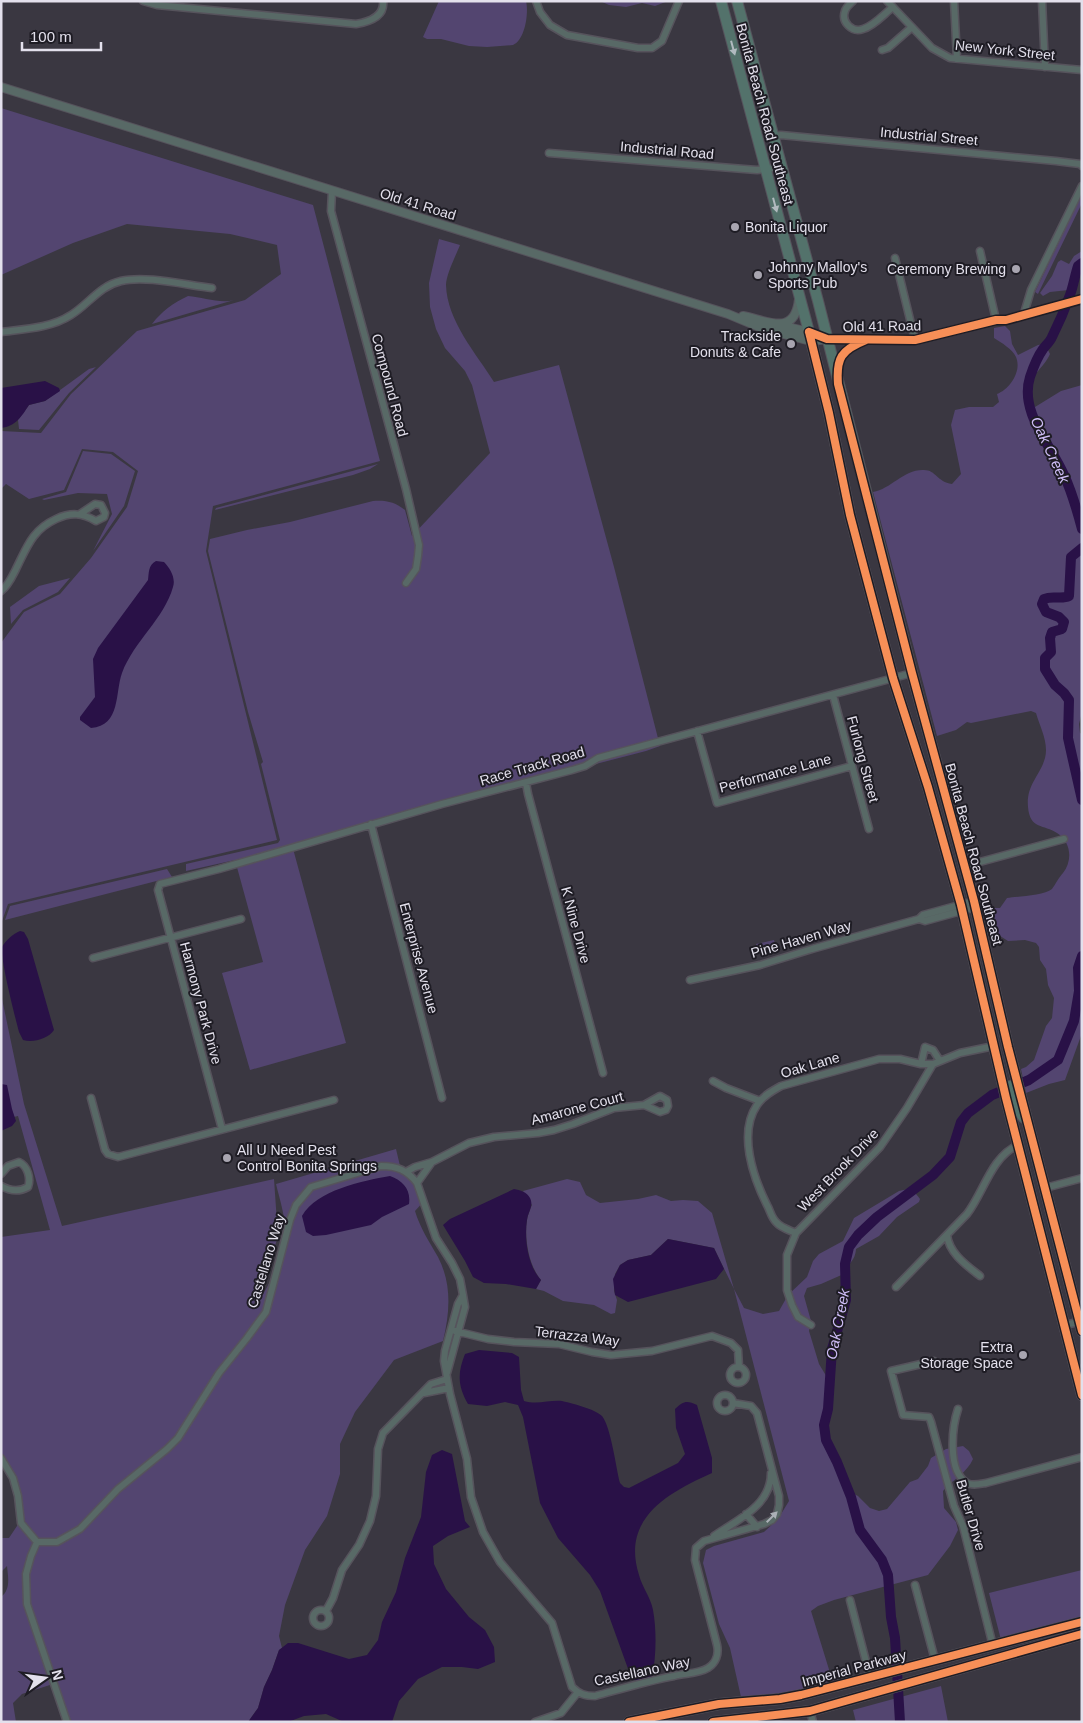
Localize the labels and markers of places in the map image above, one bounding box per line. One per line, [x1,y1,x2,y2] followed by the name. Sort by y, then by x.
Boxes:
[745,219,828,235] place label: Bonita Liquor
[729,221,741,233] marker: Bonita Liquor
[768,259,867,291] place label: Johnny Malloy's Sports Pub
[887,261,1006,277] place label: Ceremony Brewing
[1010,263,1022,275] marker: Ceremony Brewing
[752,269,764,281] marker: Johnny Malloy's Sports Pub
[690,328,781,360] place label: Trackside Donuts & Cafe
[785,338,797,350] marker: Trackside Donuts & Cafe
[237,1142,377,1174] place label: All U Need Pest Control Bonita Springs
[221,1152,233,1164] marker: All U Need Pest Control Bonita Springs
[920,1339,1013,1371] place label: Extra Storage Space
[1017,1349,1029,1361] marker: Extra Storage Space

